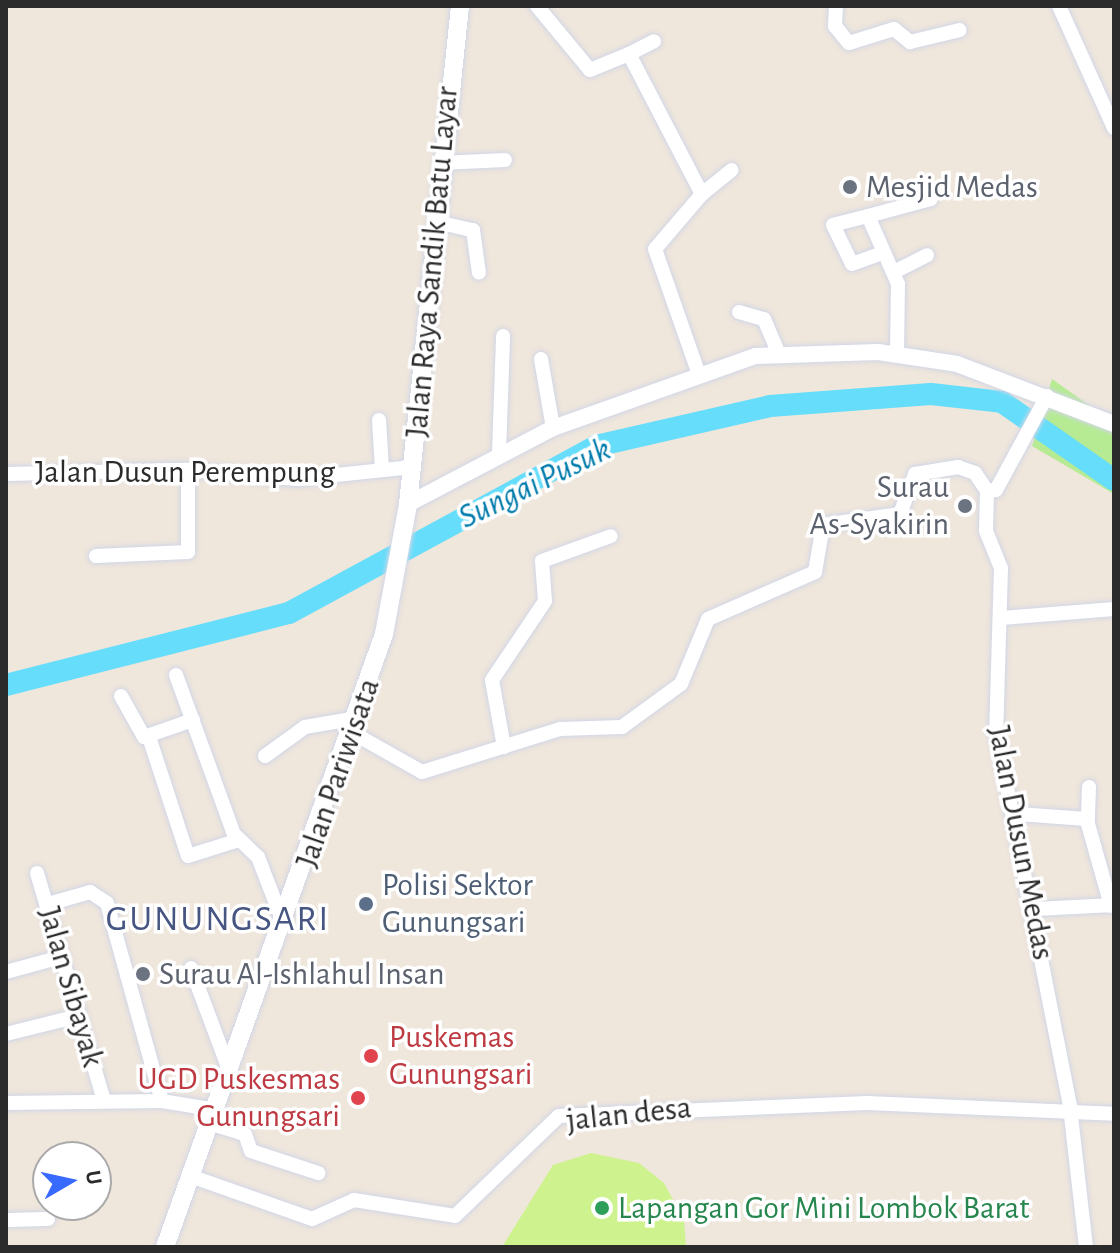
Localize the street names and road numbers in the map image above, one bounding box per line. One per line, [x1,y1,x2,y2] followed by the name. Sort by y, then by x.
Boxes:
[398,85,466,439] street label: Jalan Raya Sandik Batu Layar
[35,453,335,491] street label: Jalan Dusun Perempung
[288,673,388,873] street label: Jalan Pariwisata
[980,723,1062,963] street label: Jalan Dusun Medas
[30,903,112,1071] street label: Jalan Sibayak
[565,1088,693,1140] street label: jalan desa

